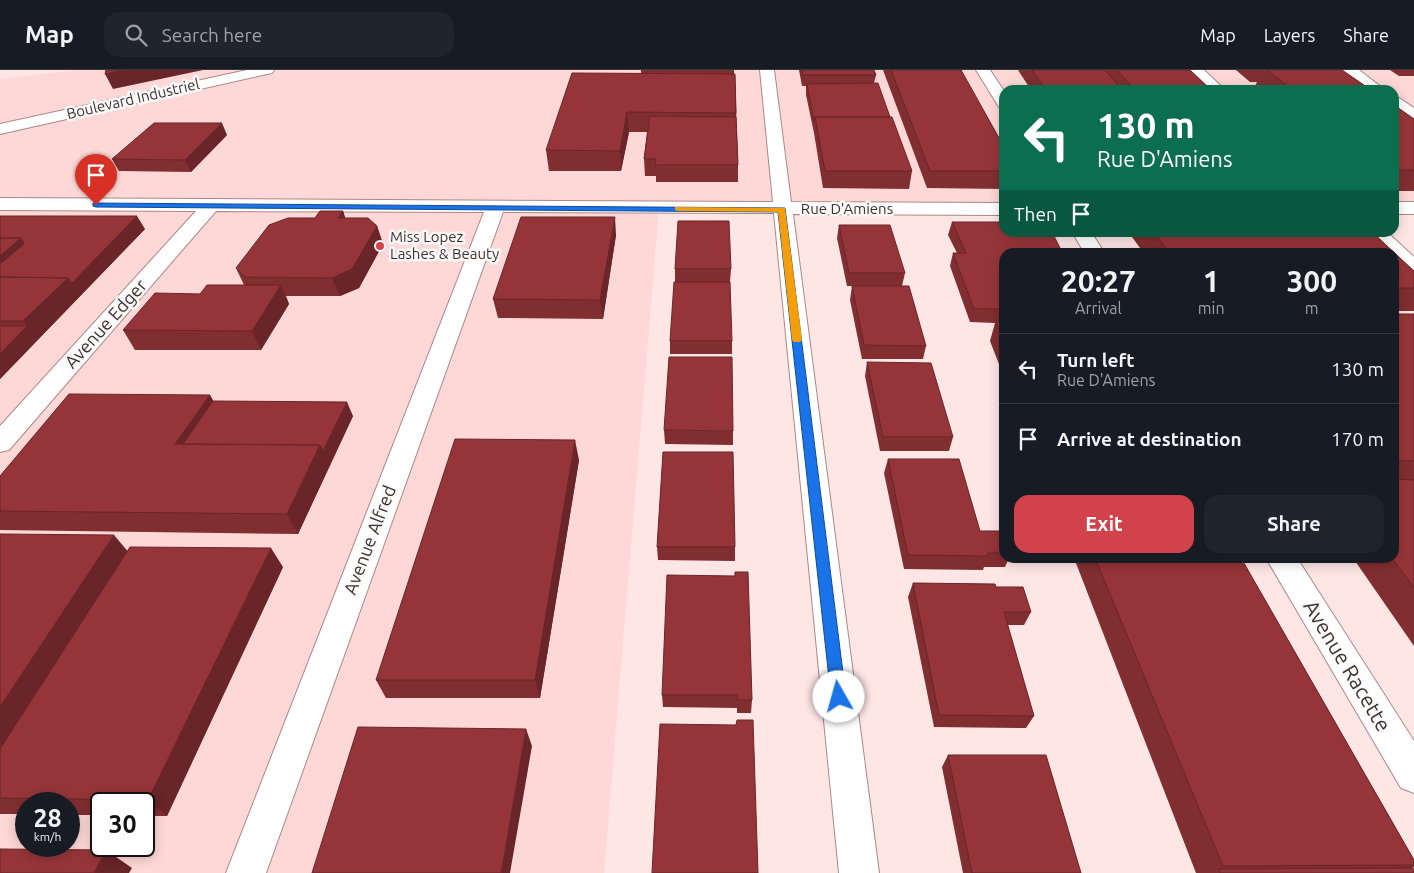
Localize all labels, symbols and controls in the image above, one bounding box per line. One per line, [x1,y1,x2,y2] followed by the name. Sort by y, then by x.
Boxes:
[104,12,454,57] search box
[25,21,74,48] text: Map
[122,21,150,49] icon: search
[162,24,262,46] text: Search here
[1200,25,1236,45] text: Map
[1264,25,1315,45] text: Layers
[1343,25,1389,45] text: Share
[65,75,201,122] street label: Boulevard Industriel
[1014,105,1079,170] icon: left
[1097,105,1195,145] text: 130 m
[1097,146,1232,171] text: Rue D'Amiens
[75,154,117,205] pin
[82,161,110,189] icon: arrive
[801,200,893,217] street label: Rue D'Amiens
[1067,200,1095,228] icon: arrive
[1014,203,1057,225] text: Then
[390,228,499,262] place label: Miss Lopez Lashes & Beauty
[374,240,386,252] marker: Miss Lopez Lashes & Beauty
[1061,264,1136,298] text: 20:27
[1203,264,1220,298] text: 1
[1286,264,1337,298] text: 300
[60,275,150,372] street label: Avenue Edger
[1075,299,1122,317] text: Arrival
[1198,299,1225,317] text: min
[1305,299,1319,317] text: m
[1057,349,1135,371] text: Turn left
[1014,355,1042,383] icon: left
[1331,358,1384,380] text: 130 m
[1057,371,1156,389] text: Rue D'Amiens
[1014,425,1042,453] icon: arrive
[1057,428,1242,450] text: Arrive at destination
[1331,428,1384,450] text: 170 m
[339,482,399,597] street label: Avenue Alfred
[1014,495,1194,553] button: Exit
[1204,495,1384,553] button: Share
[1299,596,1396,735] street label: Avenue Racette
[812,670,864,722] position arrow
[90,792,155,857] speed limit sign: 30
[33,804,62,832] text: 28
[34,830,61,843] text: km/h

